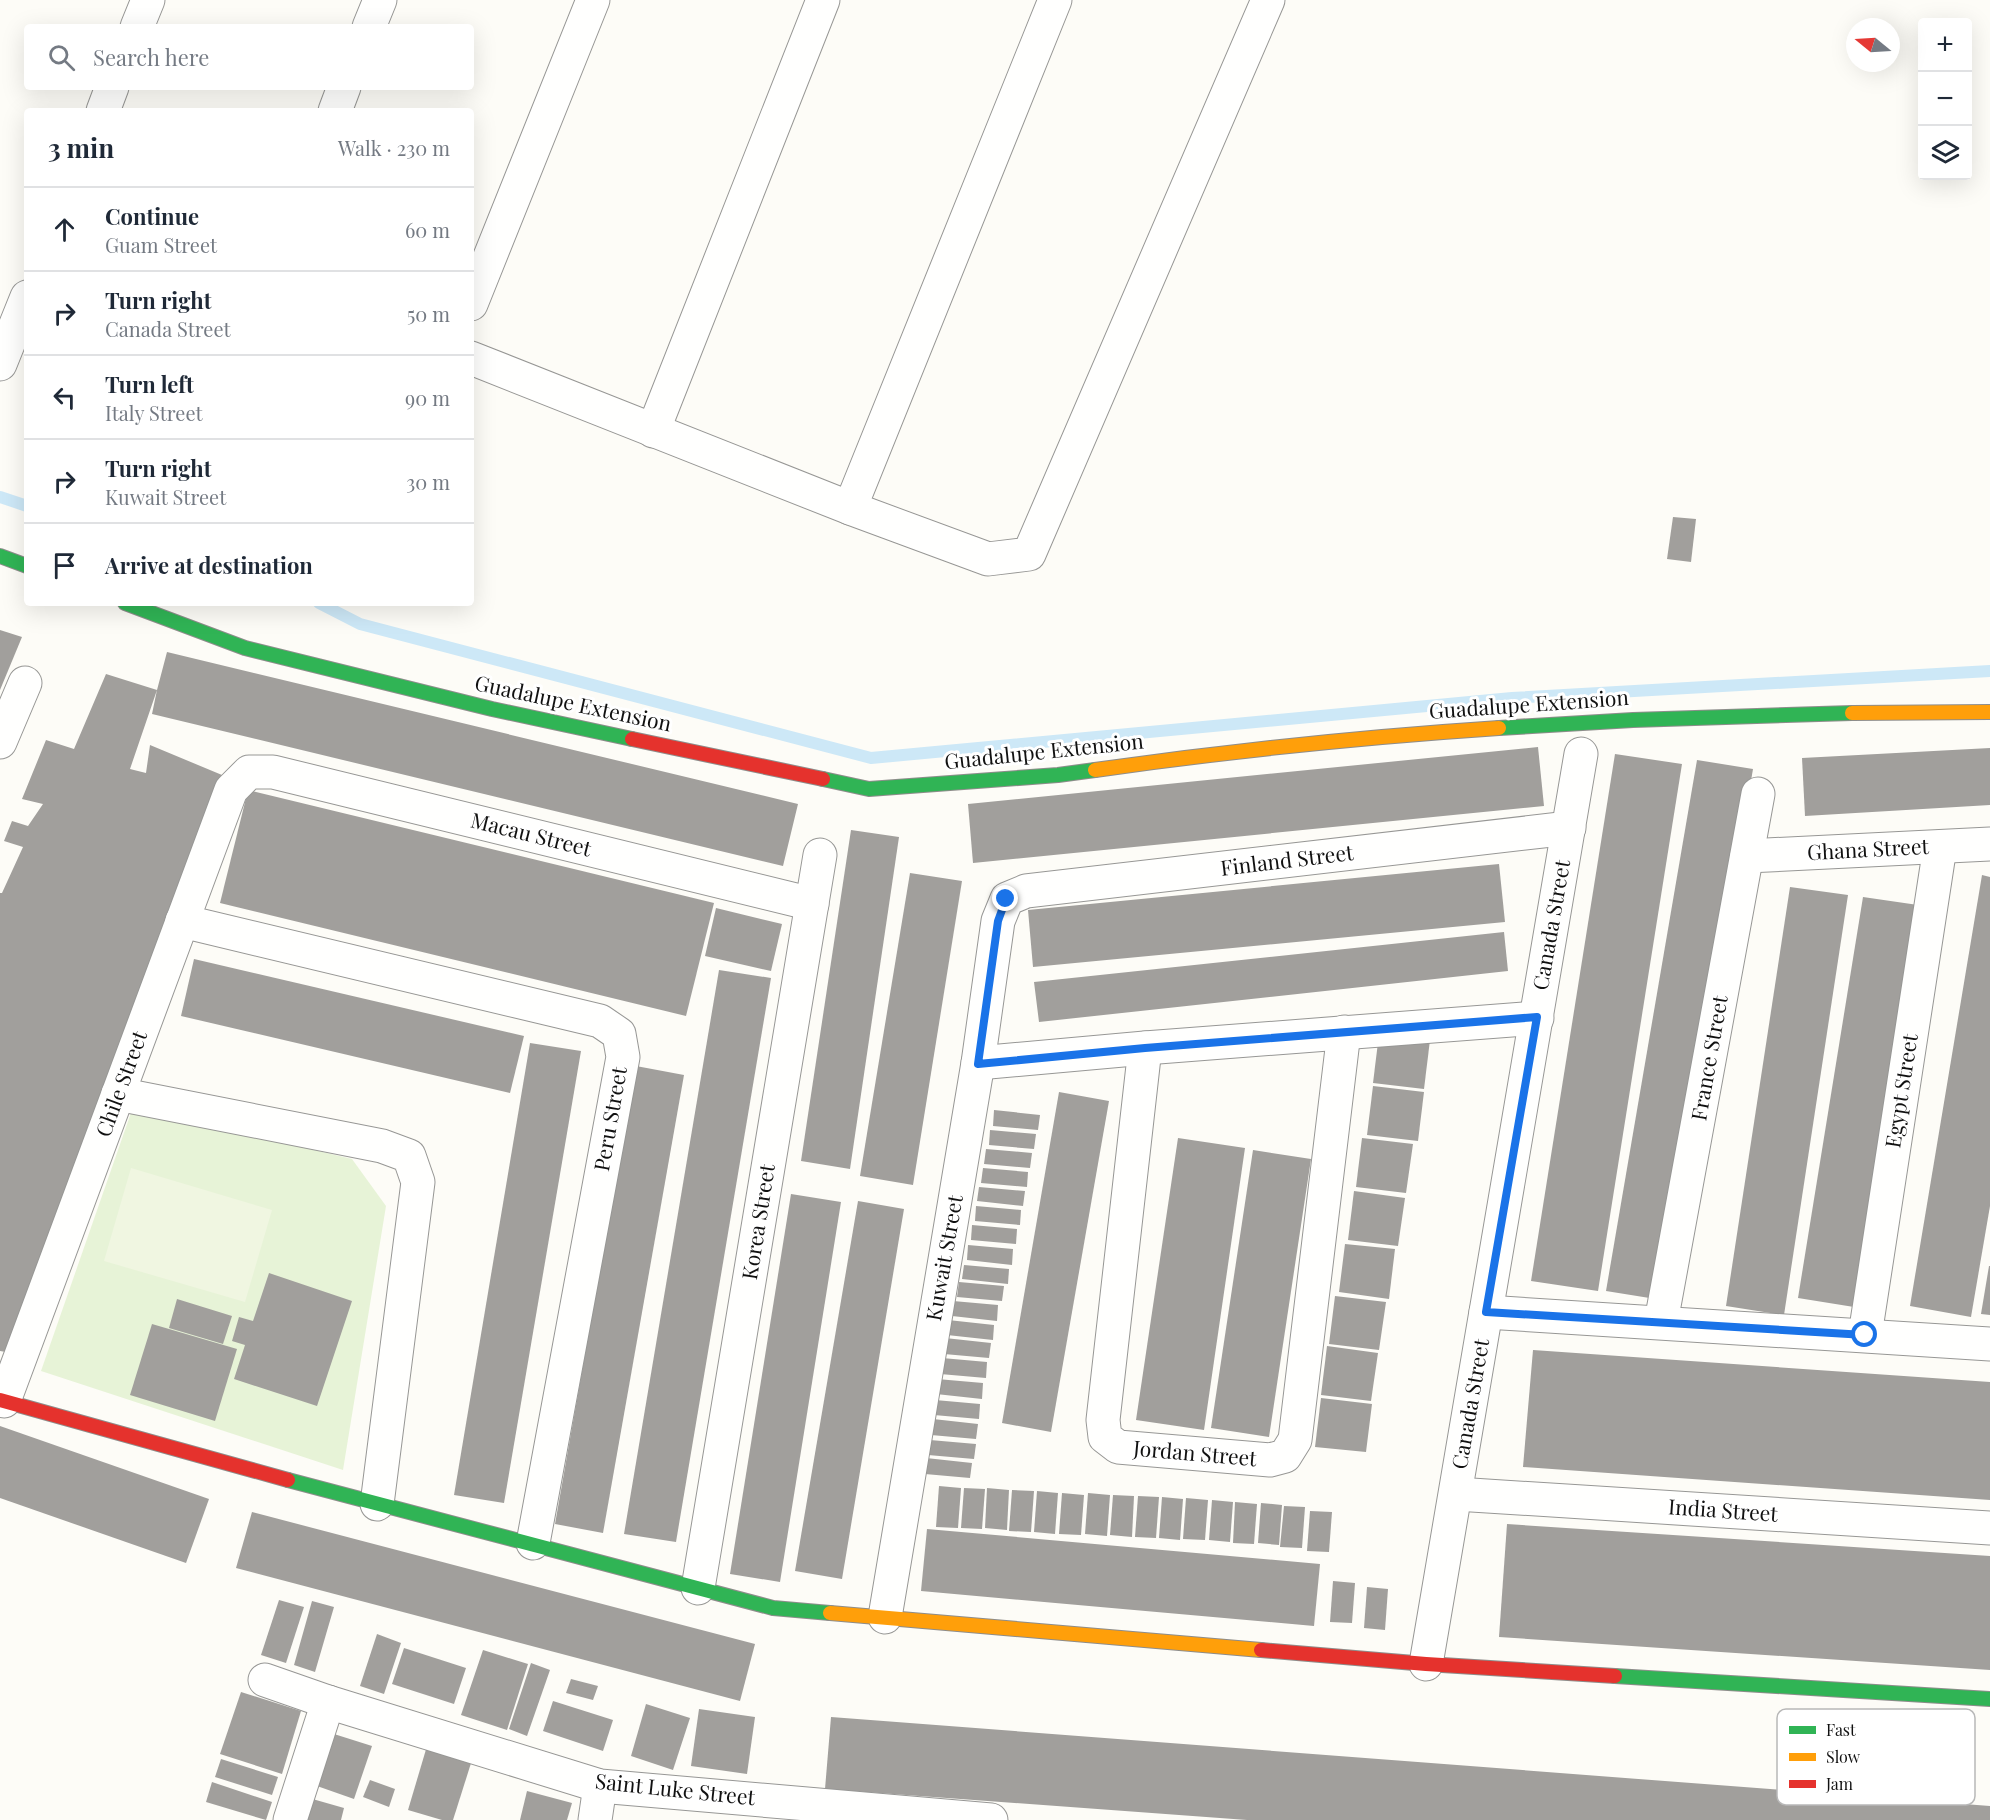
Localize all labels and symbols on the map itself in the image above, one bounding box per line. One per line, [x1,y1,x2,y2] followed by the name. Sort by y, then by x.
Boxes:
[1846,18,1900,72] north arrow
[473,668,675,737] street label: Guadalupe Extension
[1428,682,1630,724] street label: Guadalupe Extension
[943,726,1145,774] street label: Guadalupe Extension
[468,805,595,862] street label: Macau Street
[1806,831,1930,865] street label: Ghana Street
[1219,837,1355,881] street label: Finland Street
[1525,857,1575,992] street label: Canada Street
[992,885,1018,911] route end
[1683,992,1733,1122] street label: France Street
[88,1026,152,1140] street label: Chile Street
[1877,1031,1923,1150] street label: Egypt Street
[586,1064,632,1173] street label: Peru Street
[734,1161,780,1281] street label: Korea Street
[918,1192,968,1323] street label: Kuwait Street
[1851,1321,1877,1347] route start
[1444,1336,1494,1471] street label: Canada Street
[1131,1433,1259,1471] street label: Jordan Street
[1667,1491,1779,1527] street label: India Street
[1777,1709,1975,1805] legend
[1826,1719,1856,1740] text: Fast
[1826,1746,1861,1767] text: Slow
[594,1766,757,1810] street label: Saint Luke Street
[1825,1773,1853,1794] text: Jam

